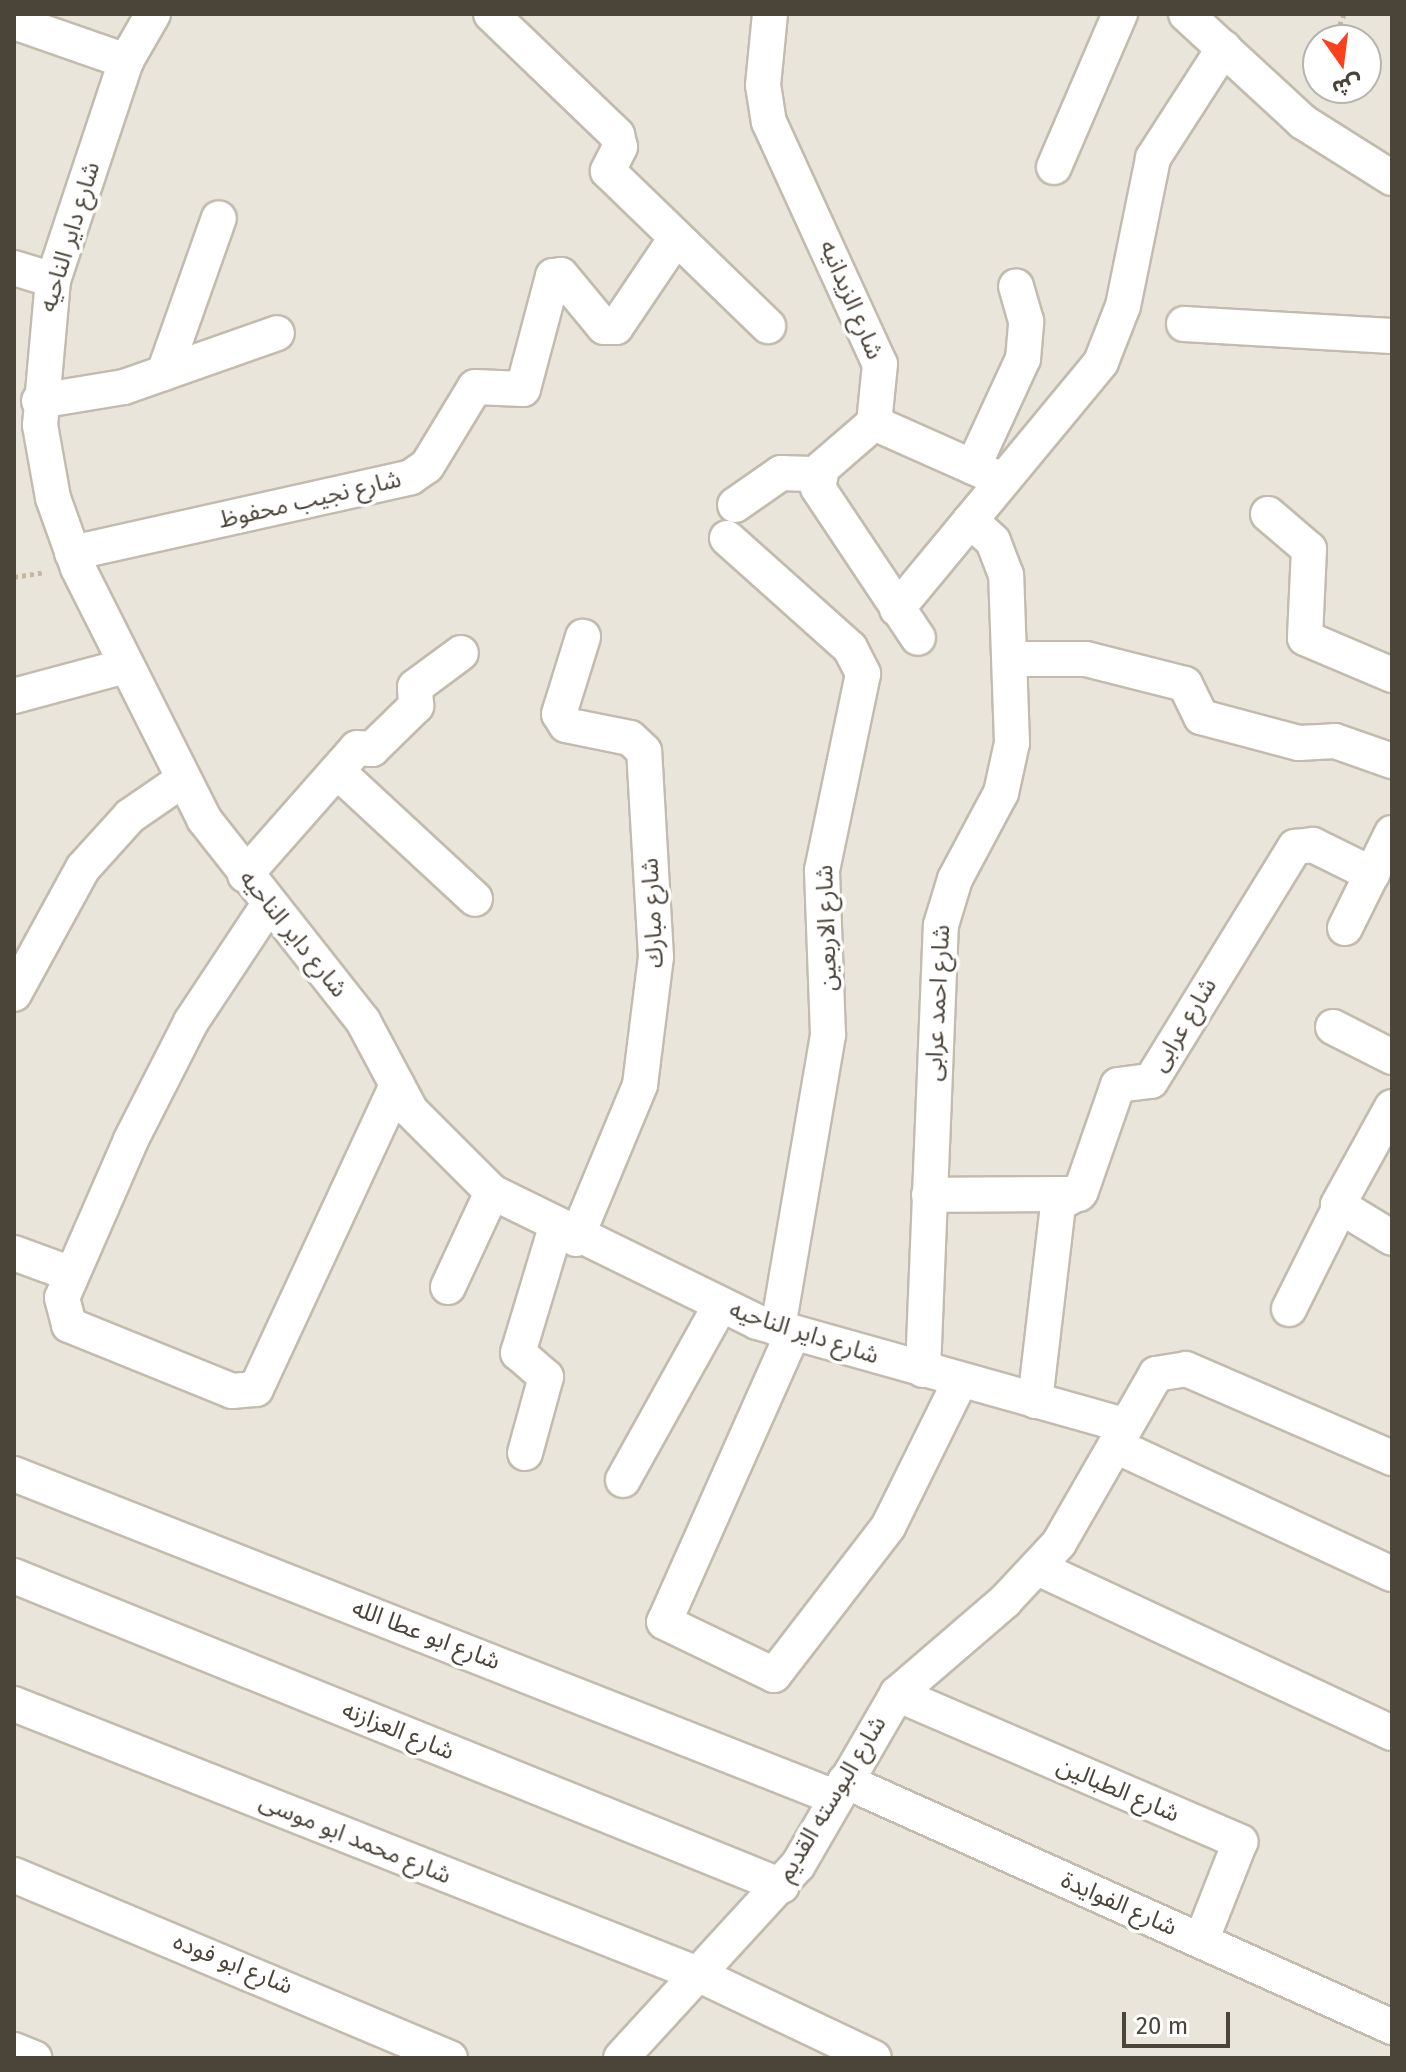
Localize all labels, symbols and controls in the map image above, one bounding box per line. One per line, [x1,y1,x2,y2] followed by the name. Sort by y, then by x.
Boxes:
[1302,24,1382,104] north arrow
[1330,69,1365,103] text: ش
[34,159,106,315] street label: شارع داير الناحيه
[813,236,889,364] street label: شارع الزيدانيه
[216,465,404,535] street label: شارع نجيب محفوظ
[636,857,670,969] street label: شارع مبارك
[810,864,844,992] street label: شارع الاربعين
[233,865,353,1003] street label: شارع داير الناحيه
[920,924,956,1082] street label: شارع احمد عرابى
[1145,973,1223,1077] street label: شارع عرابى
[726,1295,882,1371] street label: شارع داير الناحيه
[348,1594,504,1676] street label: شارع ابو عطا الله
[338,1695,458,1767] street label: شارع العزازنه
[771,1711,893,1887] street label: شارع البوسته القديم
[1053,1751,1183,1829] street label: شارع الطبالين
[255,1787,455,1891] street label: شارع محمد ابو موسى
[1057,1866,1181,1942] street label: شارع الفوايدة
[169,1927,297,2001] street label: شارع ابو فوده
[1126,1996,1234,2046] scale bar
[1136,2012,1188,2040] text: 20 m

